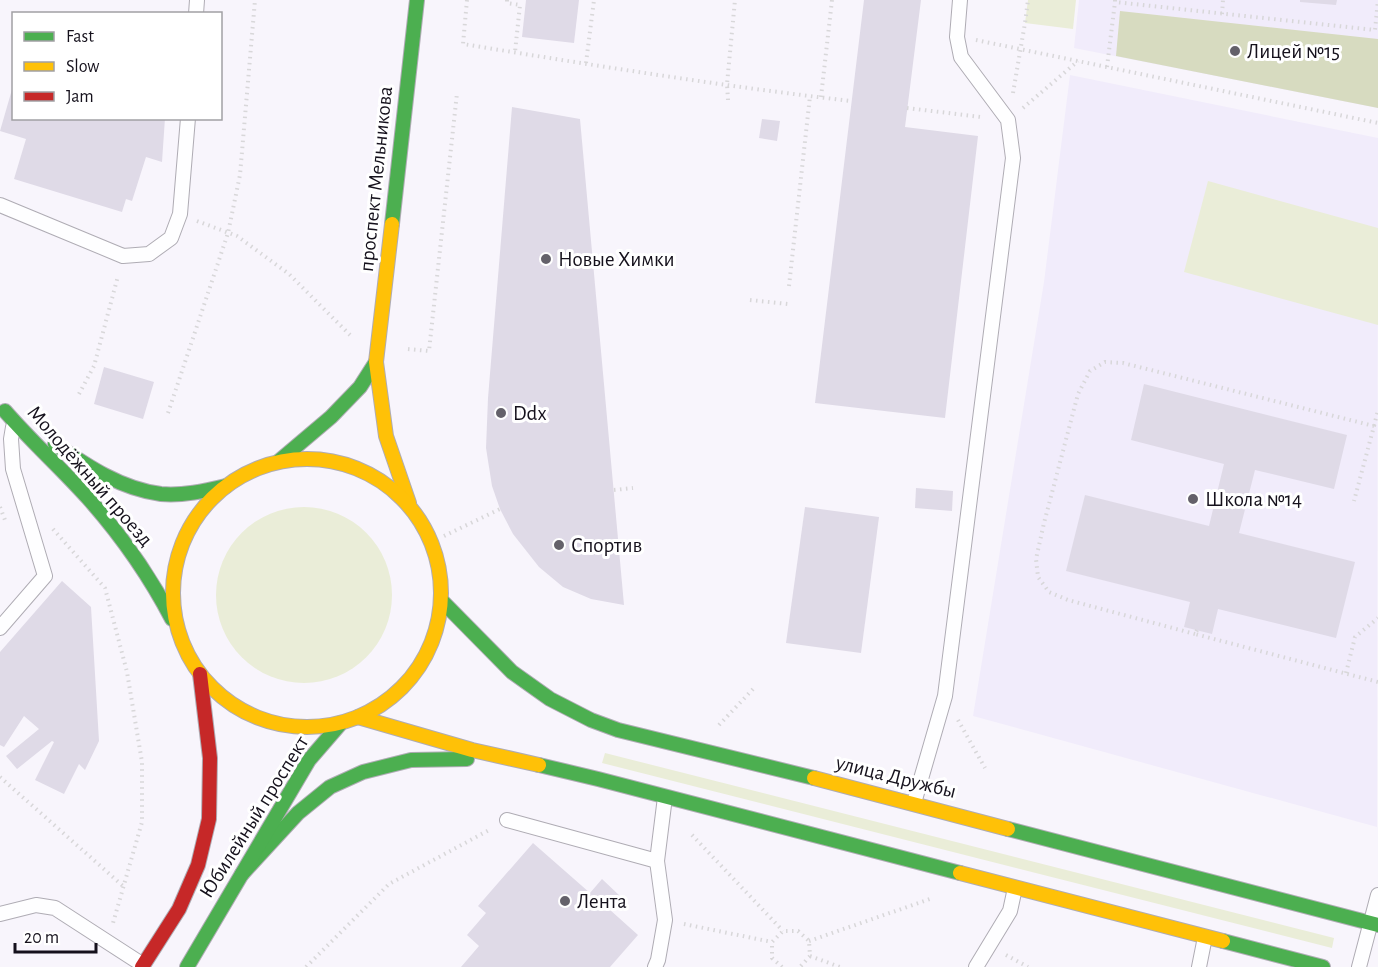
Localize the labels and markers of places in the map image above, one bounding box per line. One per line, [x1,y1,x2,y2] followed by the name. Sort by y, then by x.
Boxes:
[1247,41,1340,62] place label: Лицей №15
[1228,44,1242,58] marker: Лицей №15
[558,249,675,270] place label: Новые Химки
[539,252,553,266] marker: Новые Химки
[513,403,547,424] place label: Ddx
[494,406,508,420] marker: Ddx
[1205,489,1302,510] place label: Школа №14
[1186,492,1200,506] marker: Школа №14
[571,535,642,556] place label: Спортив
[552,538,566,552] marker: Спортив
[577,891,627,912] place label: Лента
[558,894,572,908] marker: Лента

